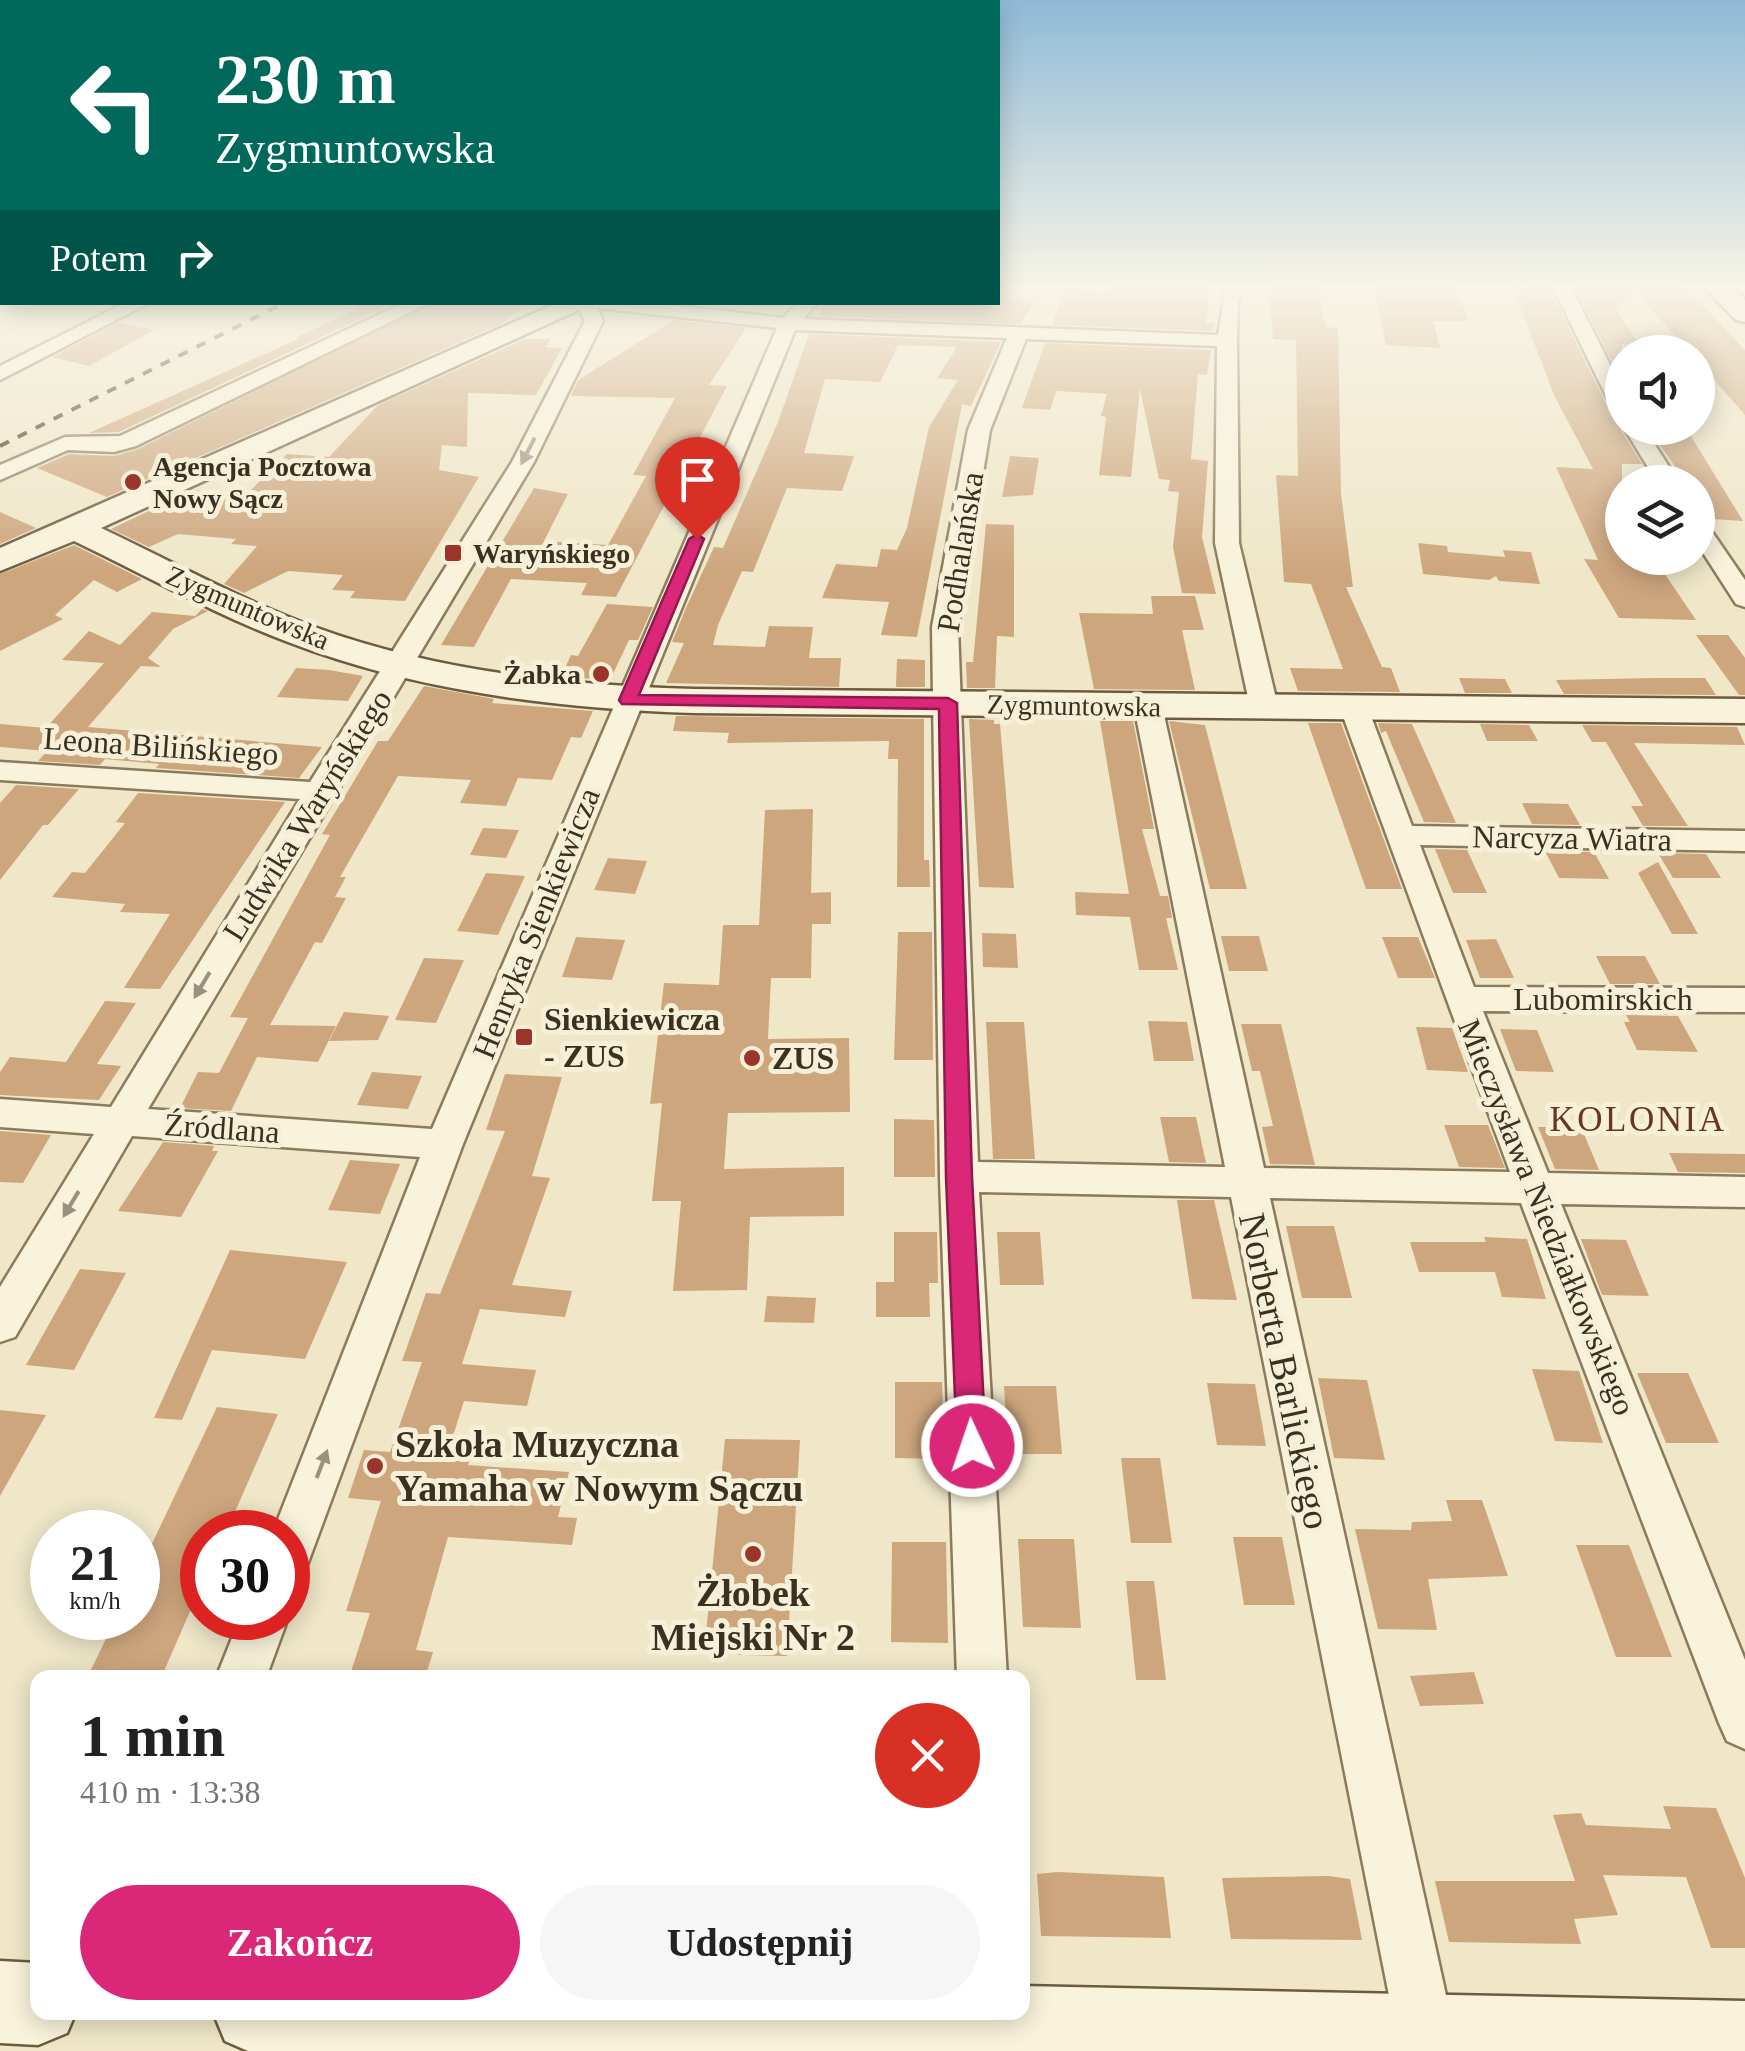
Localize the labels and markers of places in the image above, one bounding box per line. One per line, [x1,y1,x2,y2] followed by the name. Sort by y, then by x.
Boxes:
[655,437,740,540] pin
[153,451,371,514] place label: Agencja Pocztowa Nowy Sącz
[122,471,144,493] marker: Agencja Pocztowa Nowy Sącz
[473,538,630,569] place label: Waryńskiego
[442,542,464,564] marker: Waryńskiego
[503,659,581,690] place label: Żabka
[590,663,612,685] marker: Żabka
[544,1001,720,1074] place label: Sienkiewicza - ZUS
[513,1026,535,1048] marker: Sienkiewicza - ZUS
[772,1040,834,1076] place label: ZUS
[741,1047,763,1069] marker: ZUS
[395,1423,804,1509] place label: Szkoła Muzyczna Yamaha w Nowym Sączu
[364,1455,386,1477] marker: Szkoła Muzyczna Yamaha w Nowym Sączu
[742,1543,764,1565] marker: Żłobek Miejski Nr 2
[651,1572,855,1658] place label: Żłobek Miejski Nr 2

